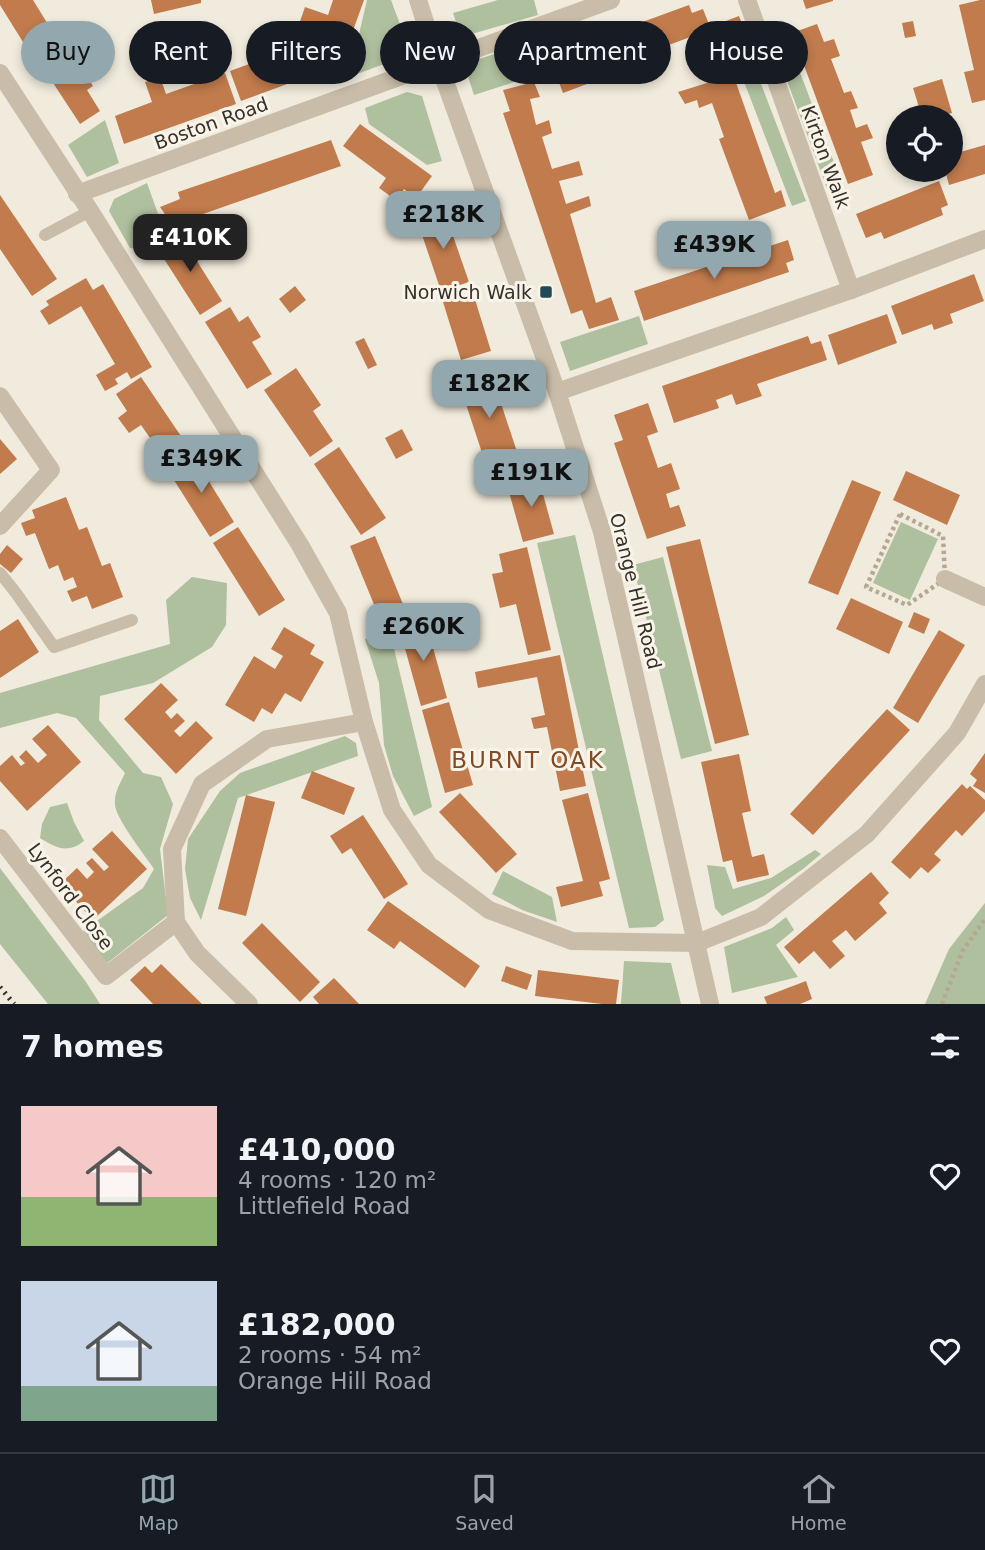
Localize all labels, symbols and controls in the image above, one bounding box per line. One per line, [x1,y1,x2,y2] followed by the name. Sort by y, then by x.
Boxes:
[21,21,115,84] chip: Buy
[129,21,232,84] chip: Rent
[246,21,366,84] chip: Filters
[380,21,480,84] chip: New
[494,21,671,84] chip: Apartment
[685,21,808,84] chip: House
[151,92,271,154] street label: Boston Road
[797,102,855,212] street label: Kirton Walk
[886,105,963,182] map controls
[886,105,963,182] button: locate
[394,191,492,251] pin: £218K
[402,201,484,227] text: £218K
[141,215,239,274] pin: £410K
[665,222,763,281] pin: £439K
[149,224,231,250] text: £410K
[673,231,755,257] text: £439K
[404,281,532,303] place label: Norwich Walk
[538,284,554,300] marker: Norwich Walk
[440,360,538,420] pin: £182K
[448,370,530,396] text: £182K
[152,435,250,495] pin: £349K
[160,445,242,471] text: £349K
[482,449,580,509] pin: £191K
[490,459,572,485] text: £191K
[606,511,666,671] street label: Orange Hill Road
[374,604,472,663] pin: £260K
[382,613,464,639] text: £260K
[451,747,605,773] district label: BURNT OAK
[24,838,118,954] street label: Lynford Close
[926,1027,964,1065] icon: filters
[21,1029,164,1064] text: 7 homes
[238,1132,396,1167] text: £410,000
[77,1134,161,1218] icon: home
[926,1157,964,1195] icon: heart
[238,1167,436,1193] text: 4 rooms · 120 m²
[238,1193,410,1219] text: Littlefield Road
[238,1307,396,1342] text: £182,000
[77,1309,161,1393] icon: home
[926,1332,964,1370] icon: heart
[238,1342,422,1368] text: 2 rooms · 54 m²
[238,1368,432,1394] text: Orange Hill Road
[138,1470,178,1534] tab: Map
[455,1470,514,1534] tab: Saved
[791,1470,847,1534] tab: Home

